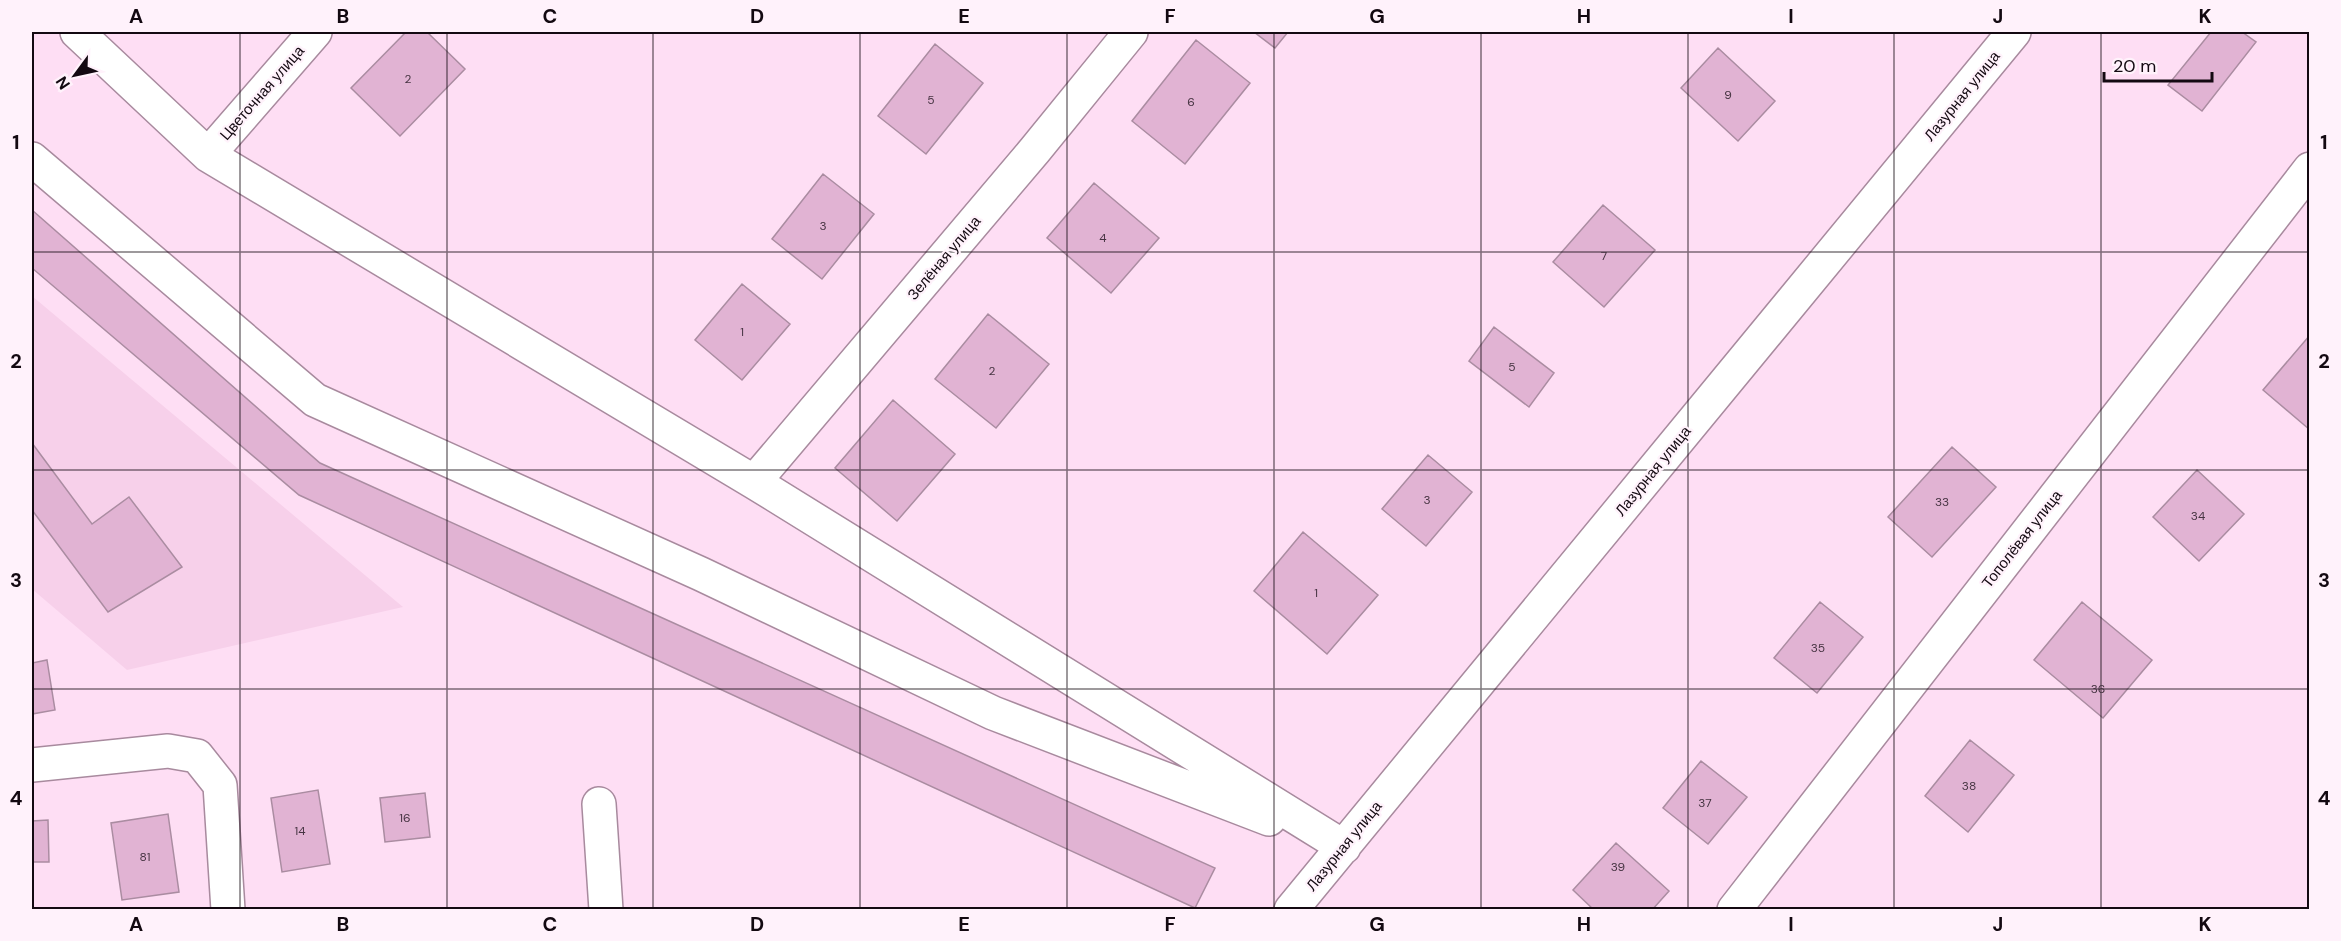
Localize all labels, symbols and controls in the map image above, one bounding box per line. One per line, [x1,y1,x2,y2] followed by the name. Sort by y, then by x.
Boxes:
[129,3,143,29] text: A
[337,3,349,29] text: B
[543,3,557,29] text: C
[750,3,764,29] text: D
[958,3,970,29] text: E
[1164,3,1176,29] text: F
[1369,3,1385,29] text: G
[1577,3,1591,29] text: H
[1788,3,1794,29] text: I
[1993,3,2003,29] text: J
[2198,3,2212,29] text: K
[215,41,309,145] street label: Цветочная улица
[45,45,105,105] north arrow
[2104,45,2212,83] scale bar
[1919,46,2005,145] street label: Лазурная улица
[2113,54,2156,78] text: 20 m
[405,71,412,87] house number: 2
[51,72,75,94] text: N
[1724,87,1732,103] house number: 9
[927,92,935,108] house number: 5
[1187,94,1195,110] house number: 6
[12,129,20,155] text: 1
[2320,129,2328,155] text: 1
[903,211,985,304] street label: Зелёная улица
[819,218,827,234] house number: 3
[1099,230,1107,246] house number: 4
[1601,248,1607,264] house number: 7
[740,324,744,340] house number: 1
[10,348,22,374] text: 2
[2318,348,2330,374] text: 2
[1508,359,1516,375] house number: 5
[989,363,996,379] house number: 2
[1610,421,1696,520] street label: Лазурная улица
[1977,485,2067,592] street label: Тополёвая улица
[1423,492,1431,508] house number: 3
[1935,494,1949,510] house number: 33
[2191,508,2205,524] house number: 34
[10,567,22,593] text: 3
[2318,567,2330,593] text: 3
[1314,585,1318,601] house number: 1
[1811,640,1825,656] house number: 35
[2091,681,2105,697] house number: 36
[1962,778,1976,794] house number: 38
[10,785,23,811] text: 4
[2318,785,2331,811] text: 4
[1698,795,1712,811] house number: 37
[1301,796,1387,895] street label: Лазурная улица
[399,810,411,826] house number: 16
[294,823,306,839] house number: 14
[140,849,150,865] house number: 81
[1611,859,1625,875] house number: 39
[129,911,143,937] text: A
[337,911,349,937] text: B
[543,911,557,937] text: C
[750,911,764,937] text: D
[958,911,970,937] text: E
[1164,911,1176,937] text: F
[1369,911,1385,937] text: G
[1577,911,1591,937] text: H
[1788,911,1794,937] text: I
[1993,911,2003,937] text: J
[2198,911,2212,937] text: K

